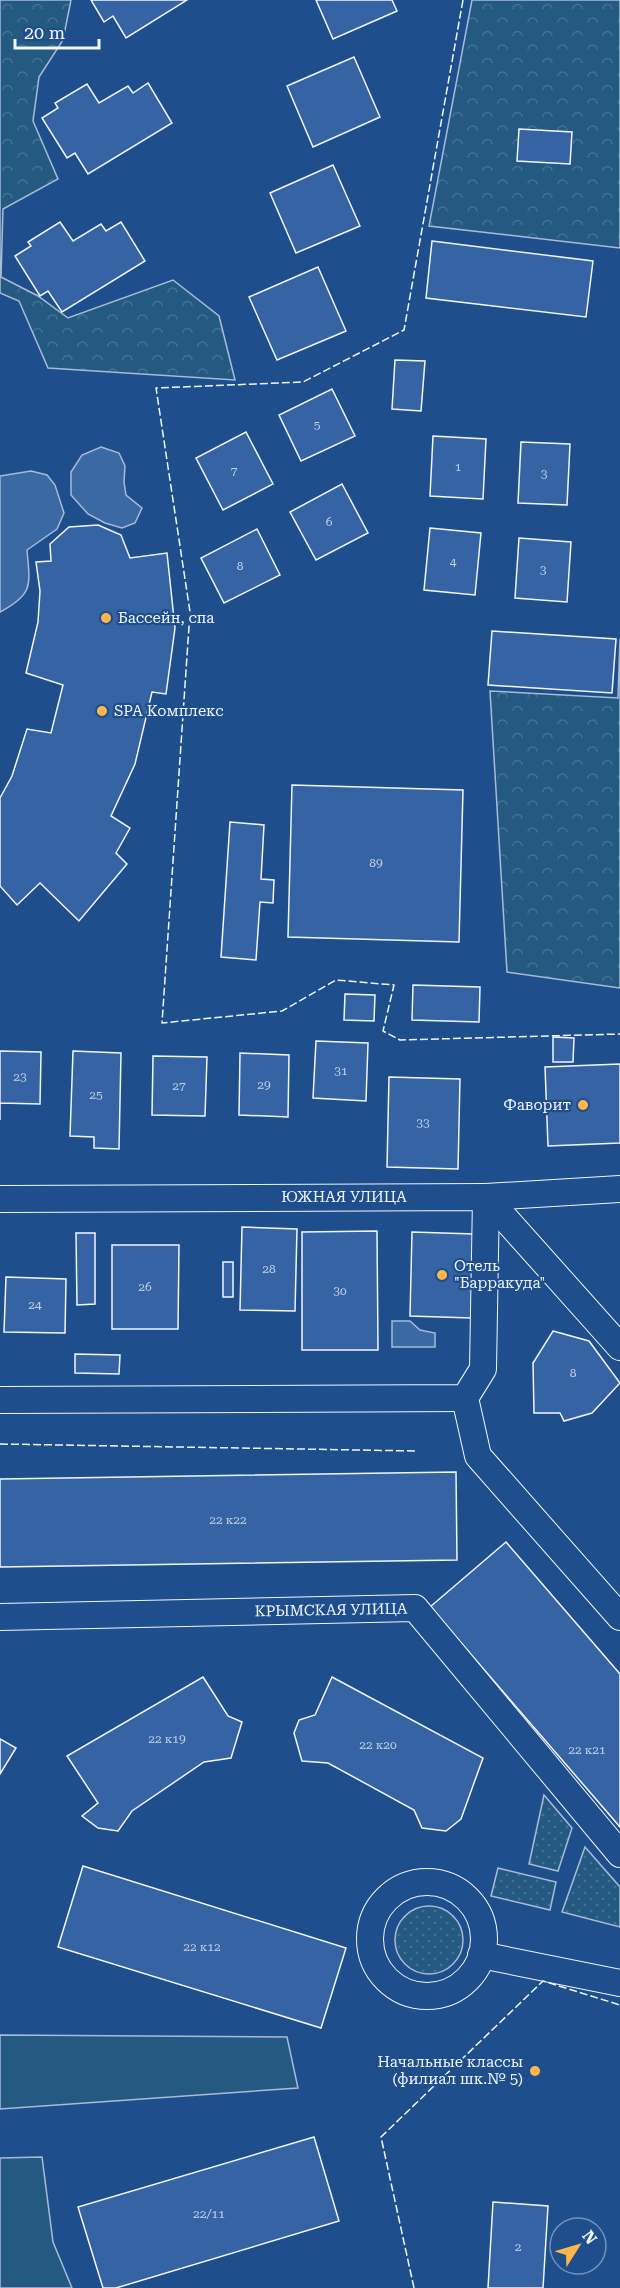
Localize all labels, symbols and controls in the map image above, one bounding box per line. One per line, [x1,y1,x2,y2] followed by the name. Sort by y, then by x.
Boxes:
[15,12,99,50] scale bar
[24,22,65,43] text: 20 m
[314,418,321,432] house number: 5
[455,460,462,474] house number: 1
[231,464,238,478] house number: 7
[541,467,548,481] house number: 3
[326,515,333,529] house number: 6
[450,555,457,569] house number: 4
[237,559,244,573] house number: 8
[540,563,547,577] house number: 3
[118,609,215,627] place label: Бассейн, спа
[99,611,113,625] marker: Бассейн, спа
[114,702,224,720] place label: SPA Комплекс
[95,704,109,718] marker: SPA Комплекс
[369,856,383,870] house number: 89
[334,1064,348,1078] house number: 31
[13,1070,27,1084] house number: 23
[257,1078,271,1092] house number: 29
[172,1079,186,1093] house number: 27
[89,1088,103,1102] house number: 25
[504,1096,571,1114] place label: Фаворит
[576,1098,590,1112] marker: Фаворит
[416,1116,430,1130] house number: 33
[281,1188,407,1206] street label: ЮЖНАЯ УЛИЦА
[454,1257,545,1292] place label: Отель "Барракуда"
[262,1262,276,1276] house number: 28
[435,1268,449,1282] marker: Отель "Барракуда"
[138,1280,152,1294] house number: 26
[333,1284,347,1298] house number: 30
[28,1298,42,1312] house number: 24
[570,1366,577,1380] house number: 8
[209,1513,247,1527] house number: 22 к22
[254,1600,408,1620] street label: КРЫМСКАЯ УЛИЦА
[148,1732,186,1746] house number: 22 к19
[359,1738,397,1752] house number: 22 к20
[568,1743,606,1757] house number: 22 к21
[183,1940,221,1954] house number: 22 к12
[378,2053,523,2088] place label: Начальные классы (филиал шк.№ 5)
[528,2064,542,2078] marker: Начальные классы (филиал шк.№ 5)
[193,2207,225,2221] house number: 22/11
[548,2216,608,2276] north arrow
[578,2227,601,2248] text: N
[515,2240,522,2254] house number: 2

